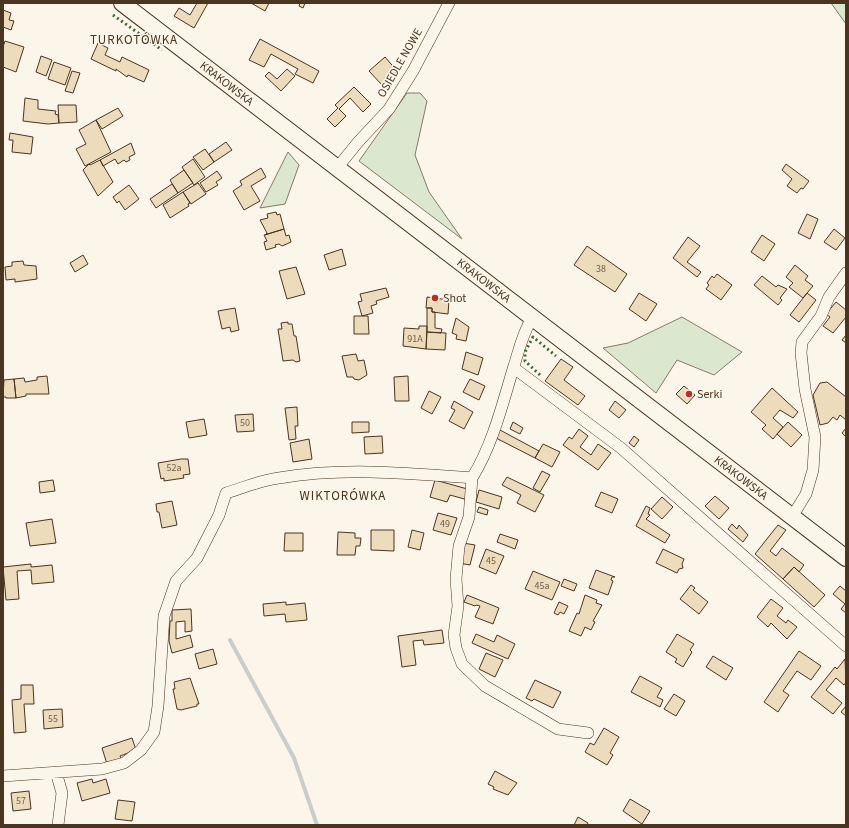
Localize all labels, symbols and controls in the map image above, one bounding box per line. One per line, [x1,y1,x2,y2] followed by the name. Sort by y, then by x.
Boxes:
[373,25,427,101] street label: OSIEDLE NOWE
[90,31,178,49] district label: TURKOTÓWKA
[196,57,258,110] street label: KRAKOWSKA
[453,254,515,307] street label: KRAKOWSKA
[596,262,606,276] house number: 38
[443,290,466,307] place label: Shot
[430,293,440,303] marker: Shot
[407,332,423,346] house number: 91A
[697,386,722,403] place label: Serki
[684,389,694,399] marker: Serki
[240,416,250,430] house number: 50
[710,451,772,504] street label: KRAKOWSKA
[167,461,181,475] house number: 52a
[300,487,386,505] district label: WIKTORÓWKA
[440,517,450,531] house number: 49
[486,554,496,568] house number: 45
[535,579,549,593] house number: 45a
[48,712,58,726] house number: 55
[16,794,26,808] house number: 57

